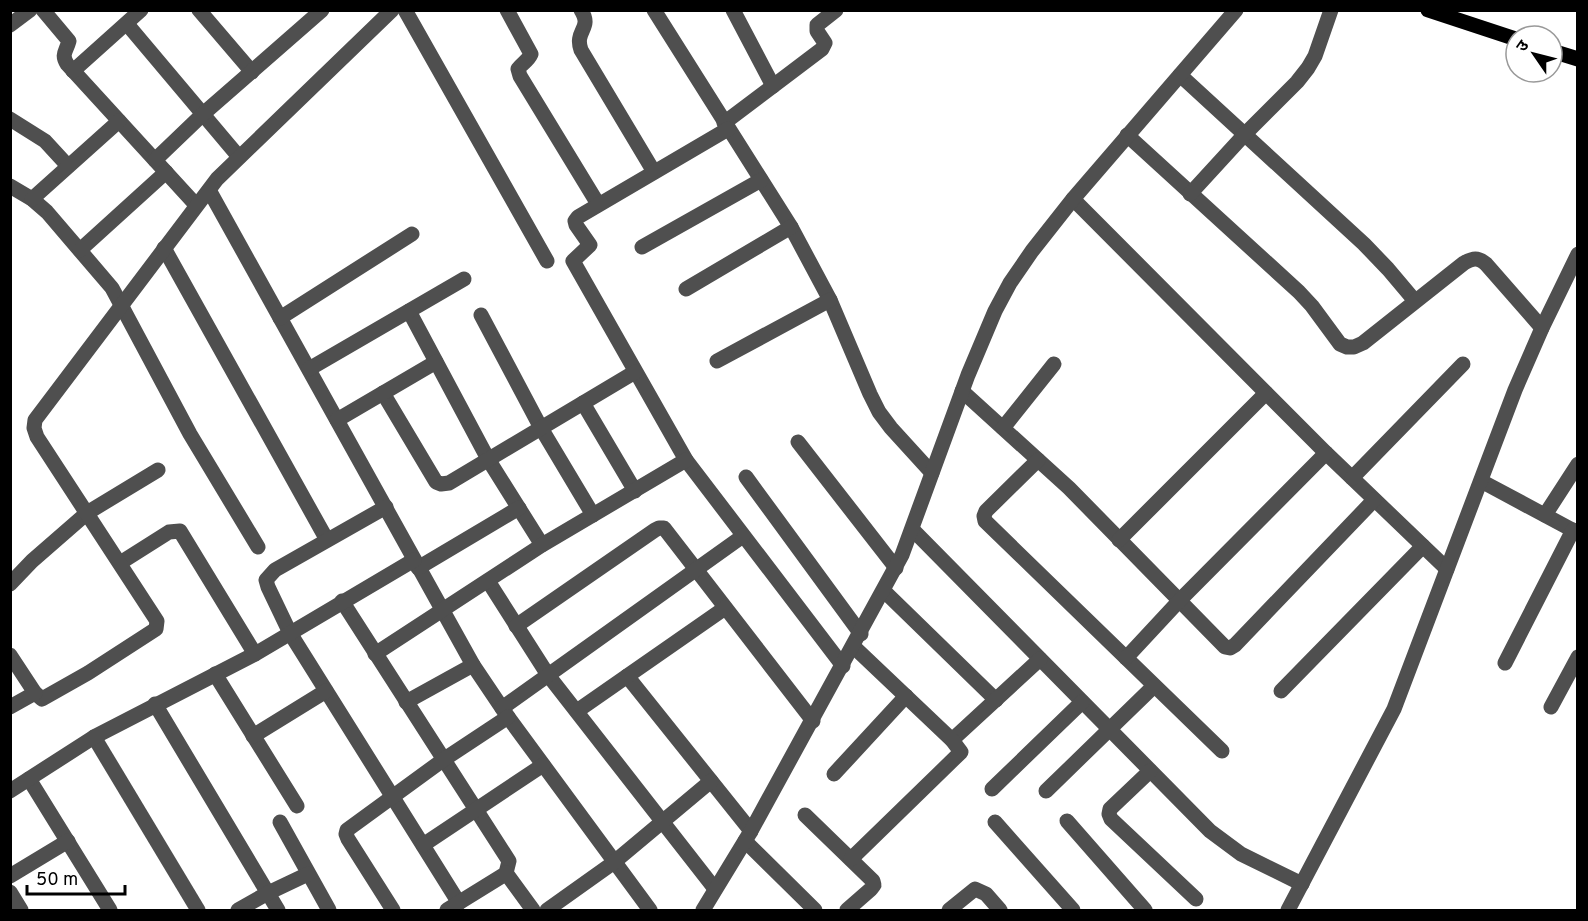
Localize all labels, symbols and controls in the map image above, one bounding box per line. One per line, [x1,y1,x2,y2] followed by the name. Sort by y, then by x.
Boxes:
[1504,24,1564,84] north arrow
[1512,36,1535,56] text: उ
[27,858,124,896] scale bar
[36,869,78,892] text: 50 m

